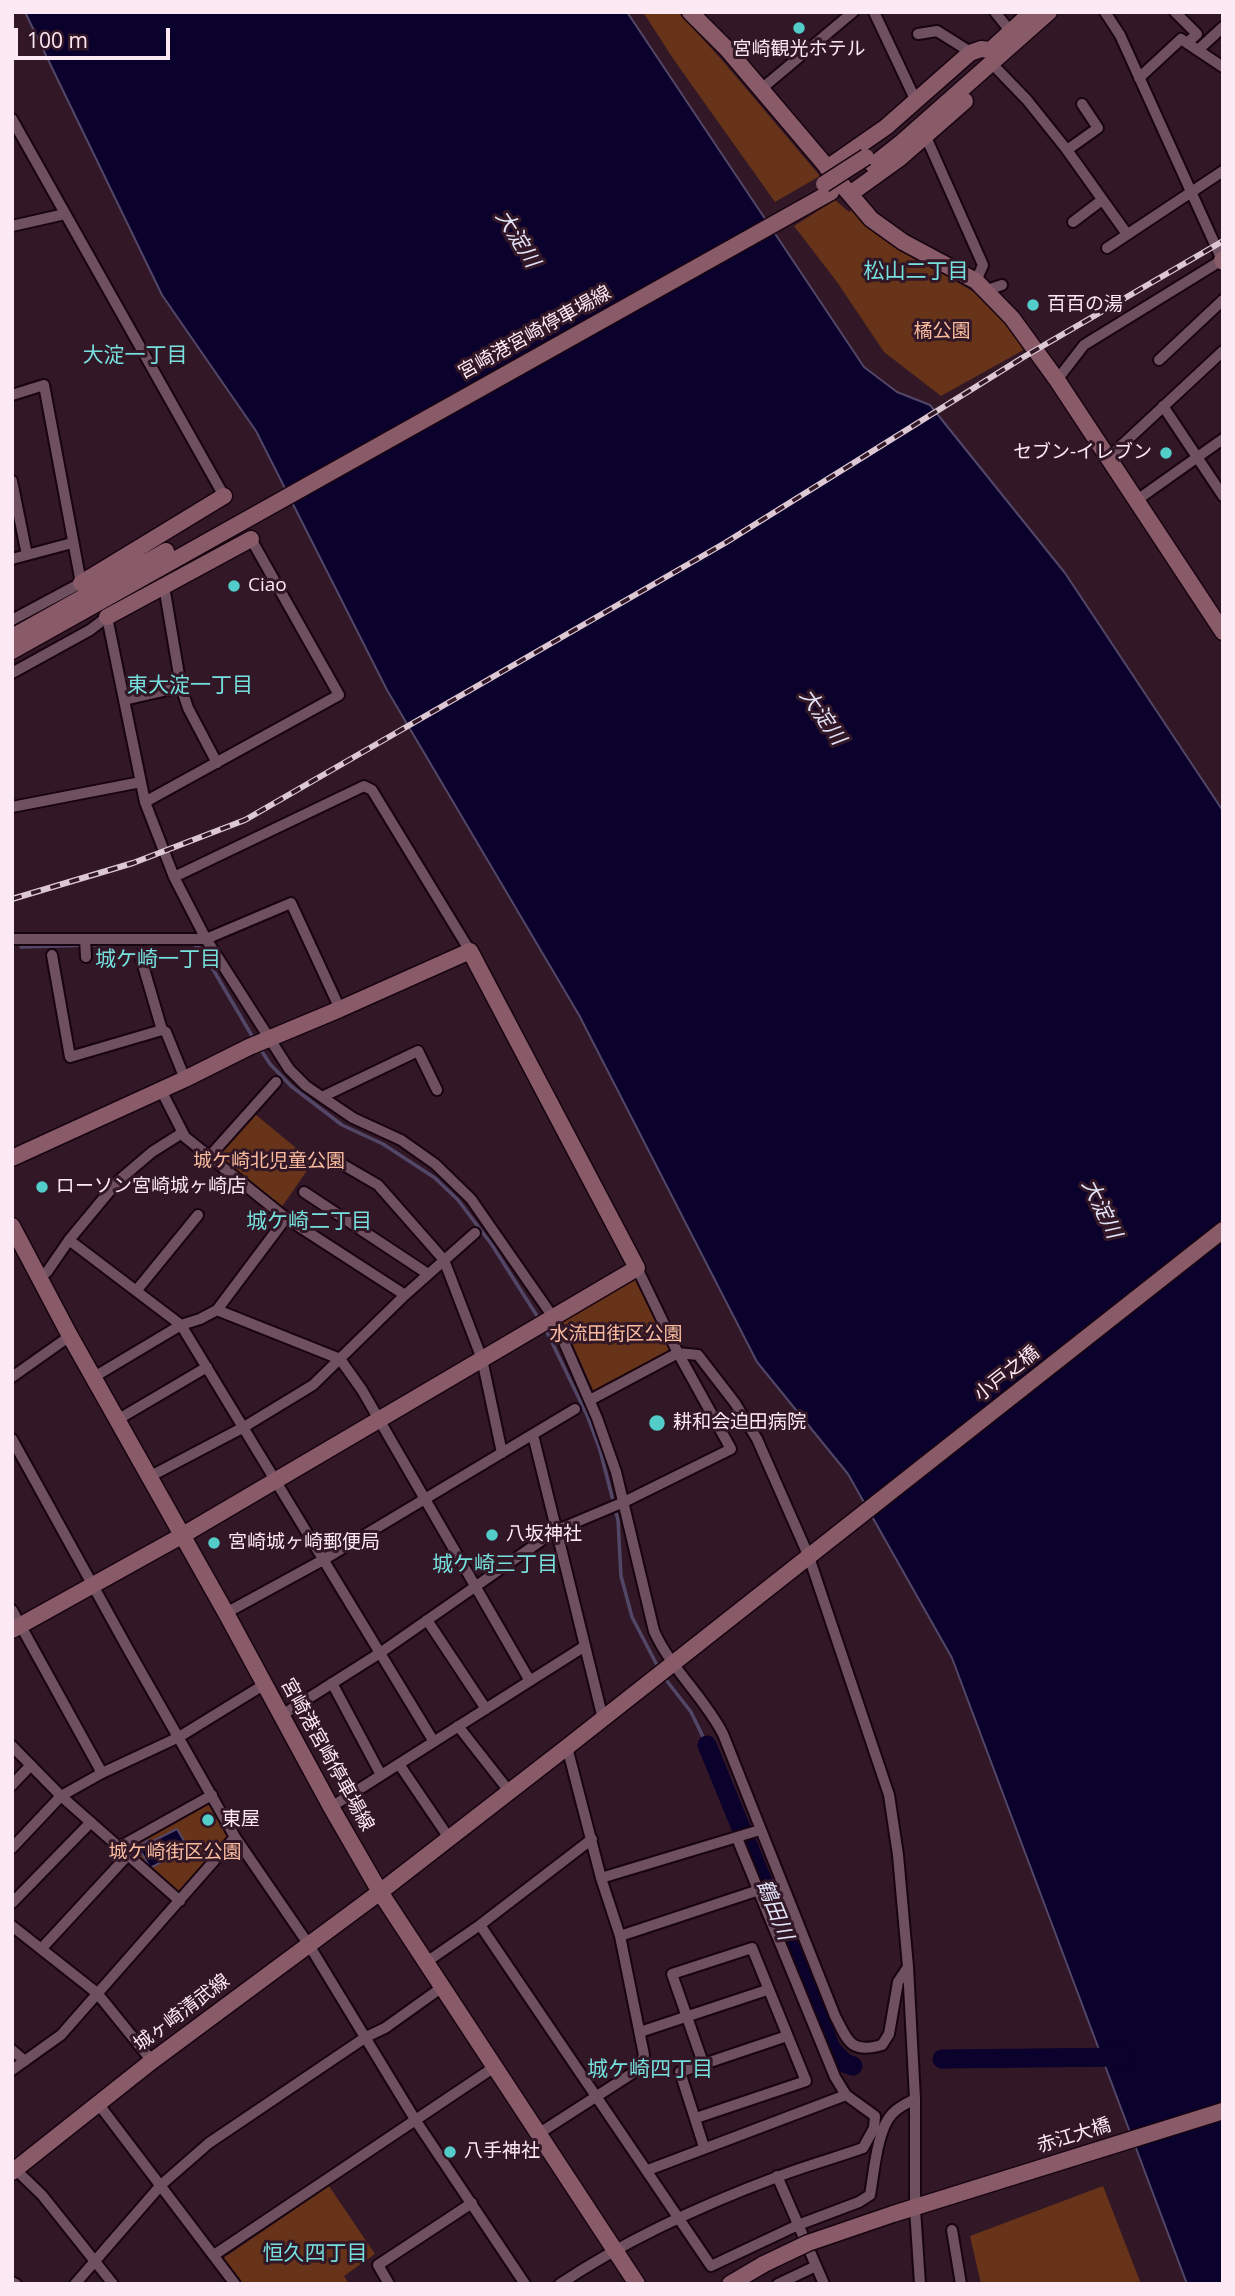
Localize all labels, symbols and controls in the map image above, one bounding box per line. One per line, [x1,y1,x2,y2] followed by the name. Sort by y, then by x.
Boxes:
[18,14,173,58] scale bar
[791,20,807,36] marker: 宮崎観光ホテル
[27,26,88,54] text: 100 m
[733,39,865,61] place label: 宮崎観光ホテル
[490,206,544,272] water label: 大淀川
[864,259,968,285] district label: 松山二丁目
[455,282,615,384] street label: 宮崎港宮崎停車場線
[1047,294,1123,316] place label: 百百の湯
[1025,297,1041,313] marker: 百百の湯
[914,321,970,343] park label: 橘公園
[83,343,187,369] district label: 大淀一丁目
[1013,442,1152,464] place label: セブン-イレブン
[1158,445,1174,461] marker: セブン-イレブン
[248,575,287,597] place label: Ciao
[226,578,242,594] marker: Ciao
[127,673,253,699] district label: 東大淀一丁目
[794,684,850,750] water label: 大淀川
[95,947,221,973] district label: 城ケ崎一丁目
[193,1151,345,1173] park label: 城ケ崎北児童公園
[1076,1175,1126,1243] water label: 大淀川
[56,1176,246,1198] place label: ローソン宮崎城ヶ崎店
[34,1179,50,1195] marker: ローソン宮崎城ヶ崎店
[246,1209,372,1235] district label: 城ケ崎二丁目
[550,1324,682,1346] park label: 水流田街区公園
[970,1342,1044,1406] street label: 小戸之橋
[673,1412,806,1434] place label: 耕和会迫田病院
[647,1413,667,1433] marker: 耕和会迫田病院
[506,1524,582,1546] place label: 八坂神社
[484,1527,500,1543] marker: 八坂神社
[228,1532,380,1554] place label: 宮崎城ヶ崎郵便局
[206,1535,222,1551] marker: 宮崎城ヶ崎郵便局
[432,1552,558,1578] district label: 城ケ崎三丁目
[276,1675,378,1835] street label: 宮崎港宮崎停車場線
[222,1809,260,1831] place label: 東屋
[200,1812,216,1828] marker: 東屋
[109,1842,241,1864] park label: 城ケ崎街区公園
[751,1876,797,1944] water label: 鶴田川
[130,1970,234,2056] street label: 城ヶ崎清武線
[587,2057,713,2083] district label: 城ケ崎四丁目
[1034,2114,1114,2158] street label: 赤江大橋
[464,2141,540,2163] place label: 八手神社
[442,2144,458,2160] marker: 八手神社
[263,2241,367,2267] district label: 恒久四丁目

